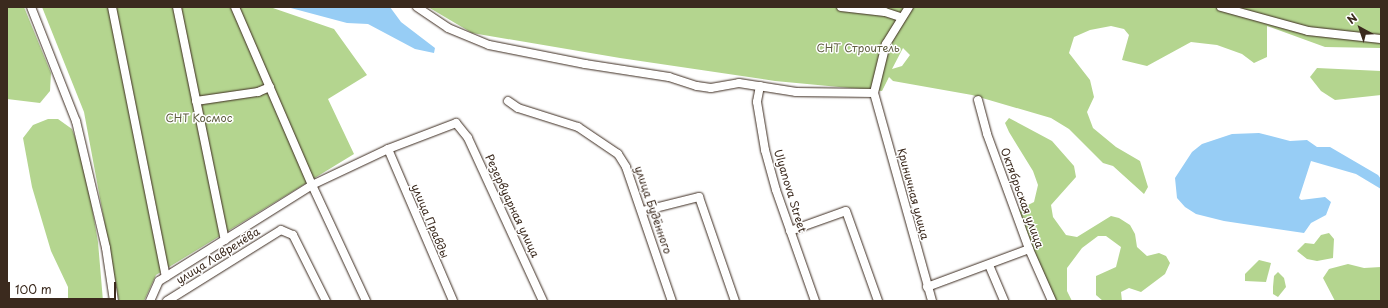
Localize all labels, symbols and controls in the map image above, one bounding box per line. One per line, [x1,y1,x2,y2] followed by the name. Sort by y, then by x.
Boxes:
[1340,8,1380,48] north arrow
[1343,9,1361,28] text: N
[816,41,900,55] park label: СНТ Строитель
[165,111,233,125] park label: СНТ Космос
[998,146,1046,250] street label: Октябрьская улица
[894,147,932,241] street label: Криничная улица
[771,148,809,234] street label: Ulyanova Street
[482,152,542,260] street label: Резервуарная улица
[632,164,674,256] street label: улица Будённого
[408,182,452,260] street label: улица Правды
[173,225,263,287] street label: улица Лавренёва
[10,274,118,300] scale bar
[15,280,52,298] text: 100 m

